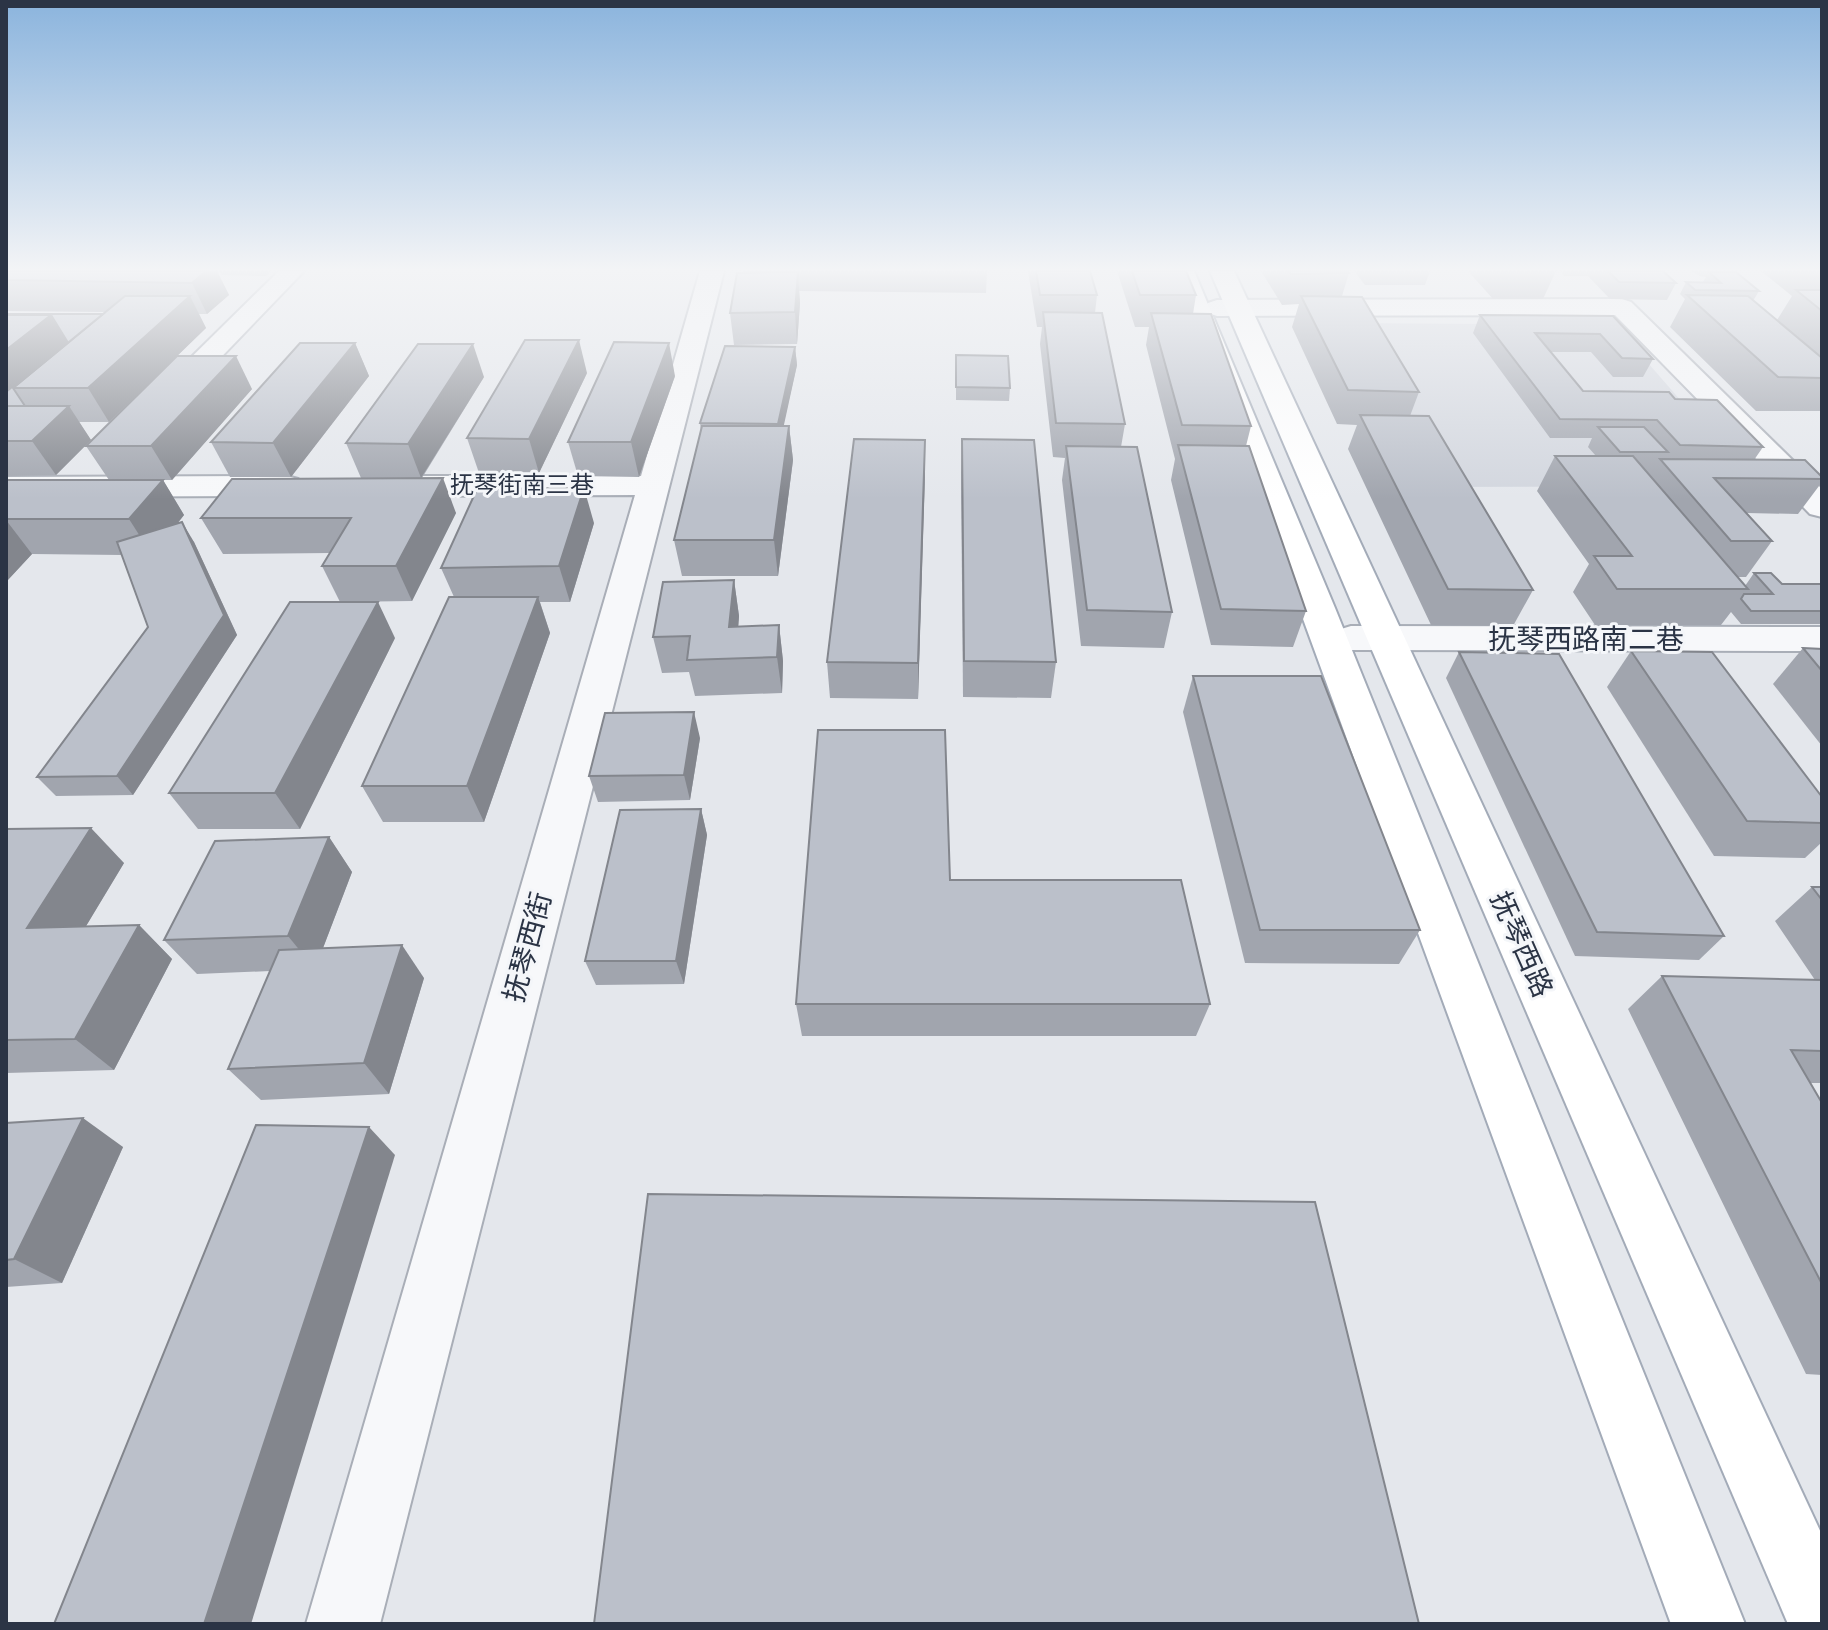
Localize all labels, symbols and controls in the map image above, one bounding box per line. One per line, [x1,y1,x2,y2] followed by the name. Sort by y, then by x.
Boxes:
[450,470,594,499] street label: 抚琴街南三巷
[1488,623,1684,656] street label: 抚琴西路南二巷
[1484,886,1559,1002] street label: 抚琴西路
[497,889,558,1005] street label: 抚琴西街

